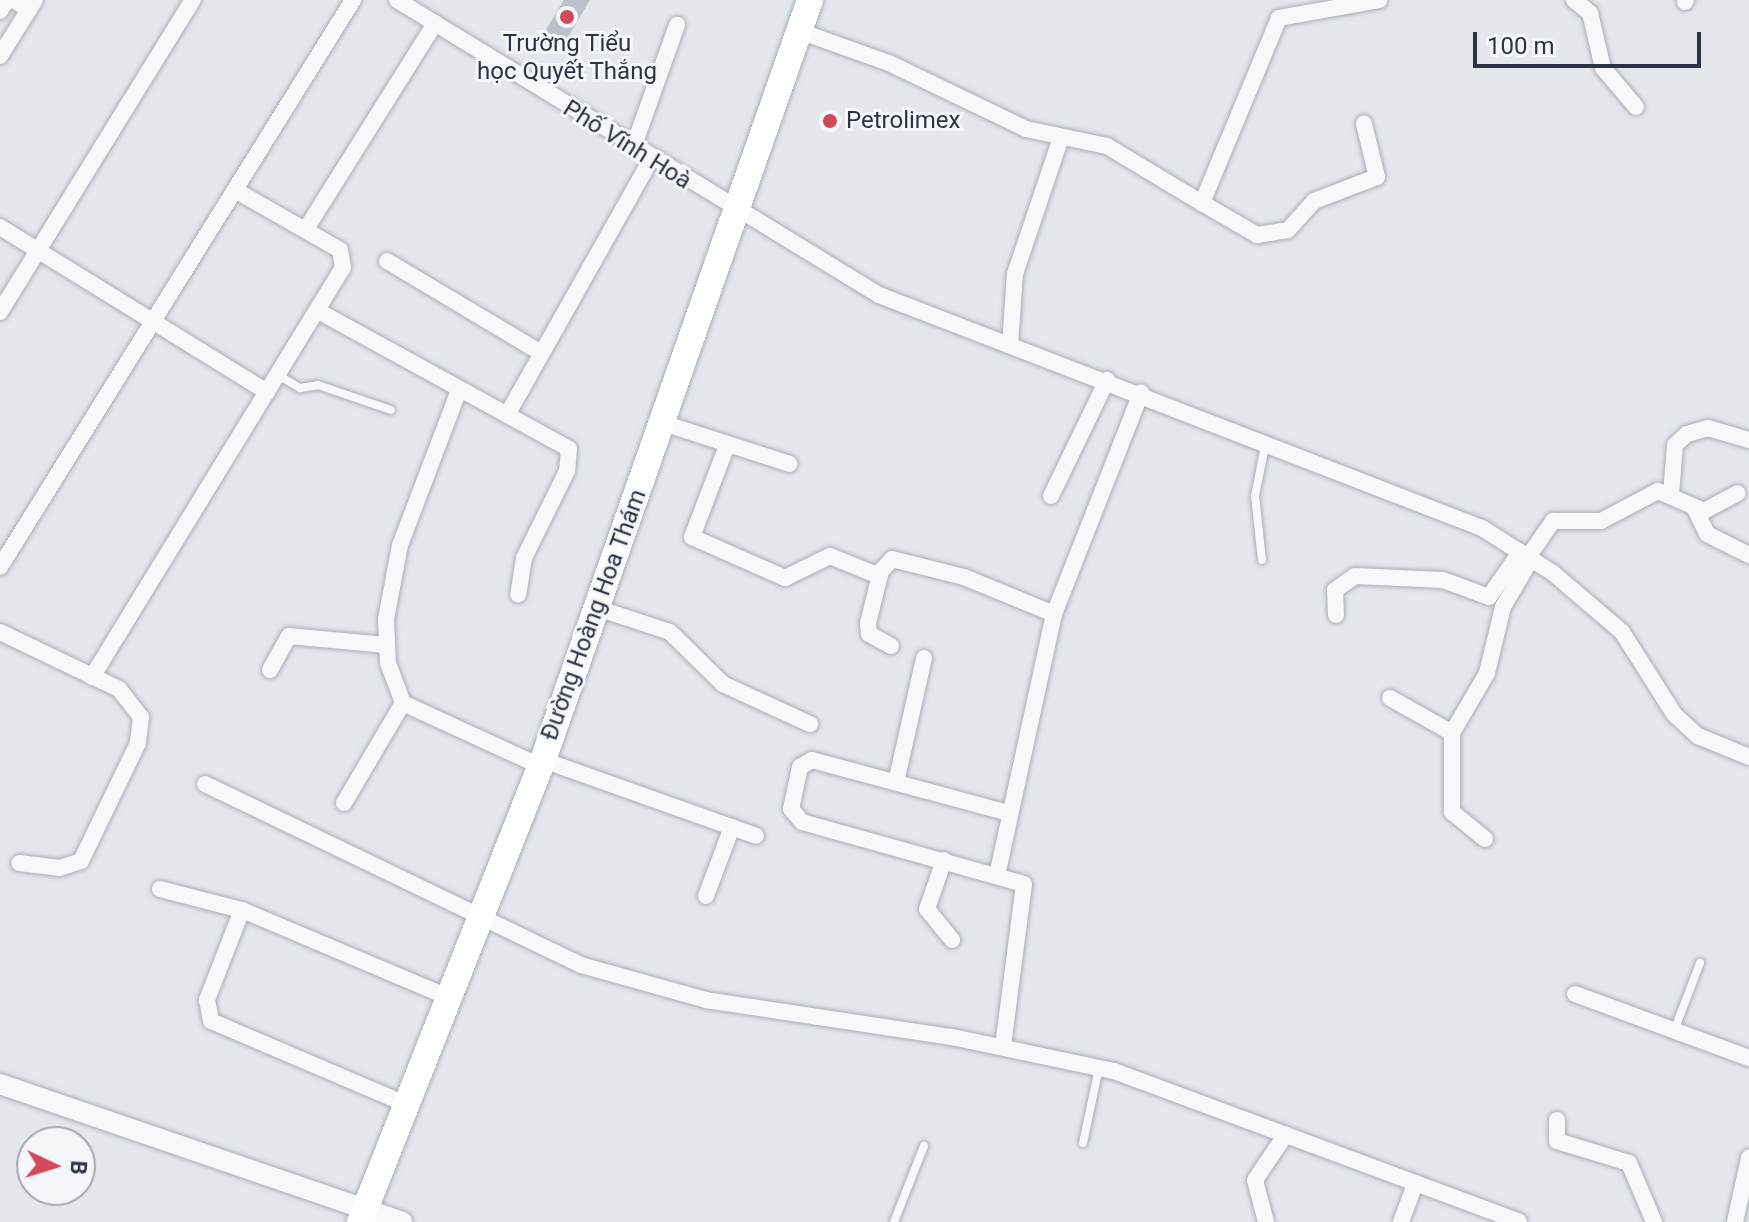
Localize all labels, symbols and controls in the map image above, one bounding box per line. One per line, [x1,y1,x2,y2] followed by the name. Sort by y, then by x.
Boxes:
[558,8,576,26] marker: Trường Tiểu học Quyết Thắng
[1477,16,1705,66] scale bar
[477,30,657,86] place label: Trường Tiểu học Quyết Thắng
[1487,32,1554,60] text: 100 m
[558,94,696,196] street label: Phố Vĩnh Hoà
[846,107,961,135] place label: Petrolimex
[821,112,839,130] marker: Petrolimex
[535,485,653,745] street label: Đường Hoàng Hoa Thám
[16,1126,96,1206] north arrow
[65,1160,91,1175] text: B

